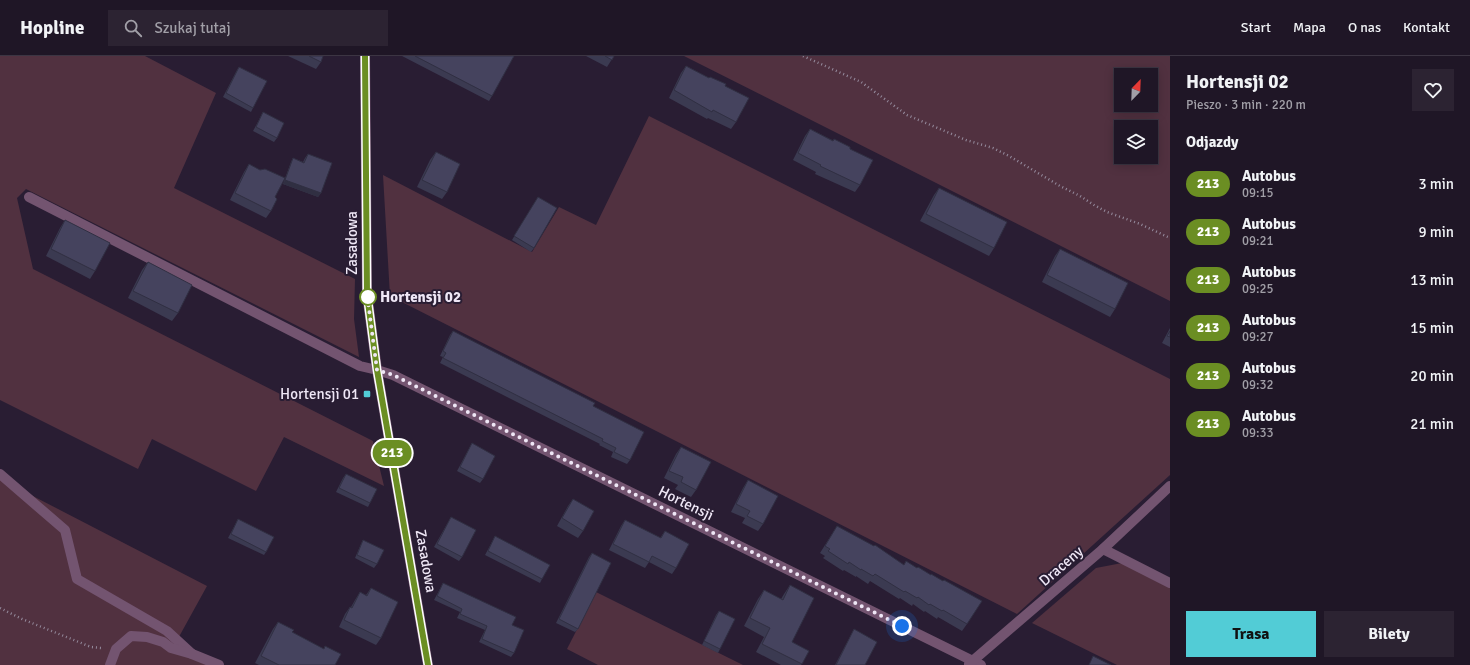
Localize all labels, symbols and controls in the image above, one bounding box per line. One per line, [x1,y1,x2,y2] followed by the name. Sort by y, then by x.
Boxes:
[108,10,388,46] search box
[20,16,84,40] text: Hopline
[122,17,144,39] icon: search
[154,19,231,37] text: Szukaj tutaj
[1241,19,1271,36] text: Start
[1293,19,1326,36] text: Mapa
[1348,19,1381,36] text: O nas
[1403,19,1450,36] text: Kontakt
[1114,68,1158,112] north arrow
[1114,68,1158,164] map controls
[1412,69,1454,111] button: heart
[1186,70,1289,94] text: Hortensji 02
[1186,97,1306,113] text: Pieszo · 3 min · 220 m
[1114,120,1158,164] button: layers
[1186,133,1239,151] text: Odjazdy
[1242,167,1296,185] text: Autobus
[1197,175,1219,192] text: 213
[1418,175,1454,193] text: 3 min
[1242,185,1274,201] text: 09:15
[343,211,361,275] street label: Zasadowa
[1242,215,1296,233] text: Autobus
[1197,223,1219,240] text: 213
[1418,223,1454,241] text: 9 min
[1242,233,1274,249] text: 09:21
[1242,263,1296,281] text: Autobus
[1197,271,1219,288] text: 213
[1410,271,1454,289] text: 13 min
[1242,281,1274,297] text: 09:25
[359,288,377,306] marker: Hortensji 02
[380,288,461,306] place label: Hortensji 02
[1242,311,1296,329] text: Autobus
[1197,319,1219,336] text: 213
[1410,319,1454,337] text: 15 min
[1242,329,1274,345] text: 09:27
[1242,359,1296,377] text: Autobus
[1197,367,1219,384] text: 213
[1410,367,1454,385] text: 20 min
[1242,377,1274,393] text: 09:32
[280,385,359,403] place label: Hortensji 01
[362,389,372,399] marker: Hortensji 01
[1242,407,1296,425] text: Autobus
[1197,415,1219,432] text: 213
[1410,415,1454,433] text: 21 min
[1242,425,1274,441] text: 09:33
[369,440,415,466] line badge: 213
[381,444,403,461] text: 213
[655,482,717,524] street label: Hortensji
[412,528,440,594] street label: Zasadowa
[1035,542,1087,590] street label: Draceny
[1186,611,1316,657] button: Trasa
[1324,611,1454,657] button: Bilety
[892,616,912,636] your location

